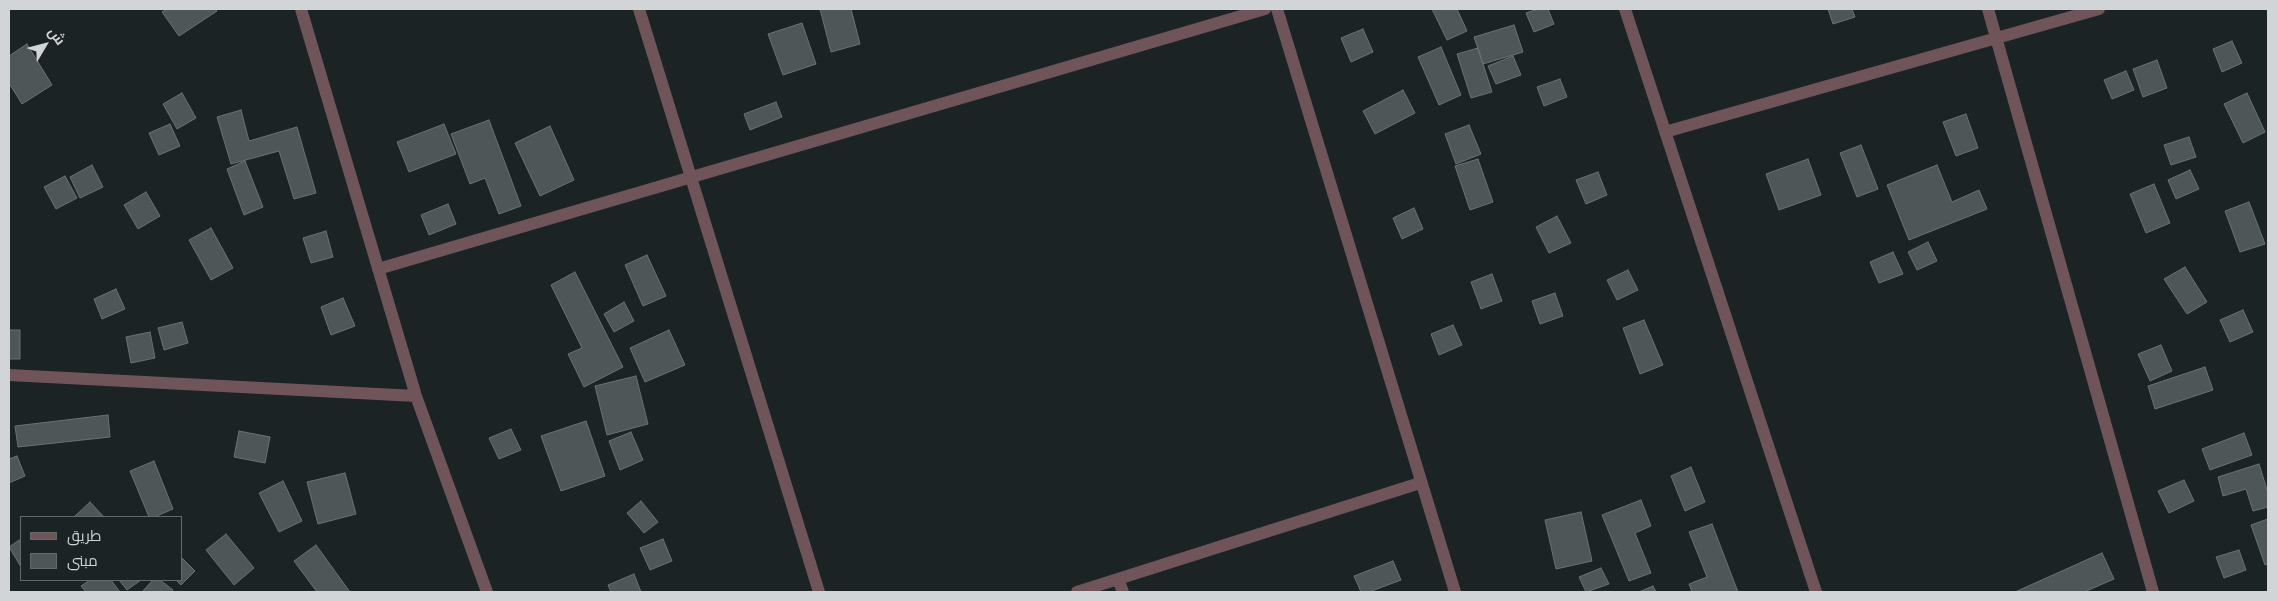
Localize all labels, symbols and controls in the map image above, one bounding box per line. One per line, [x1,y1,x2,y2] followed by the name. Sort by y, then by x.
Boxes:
[20,20,70,70] north arrow
[44,23,70,49] text: ش
[20,516,182,581] legend
[67,525,101,546] text: طريق
[67,550,98,571] text: مبنى

